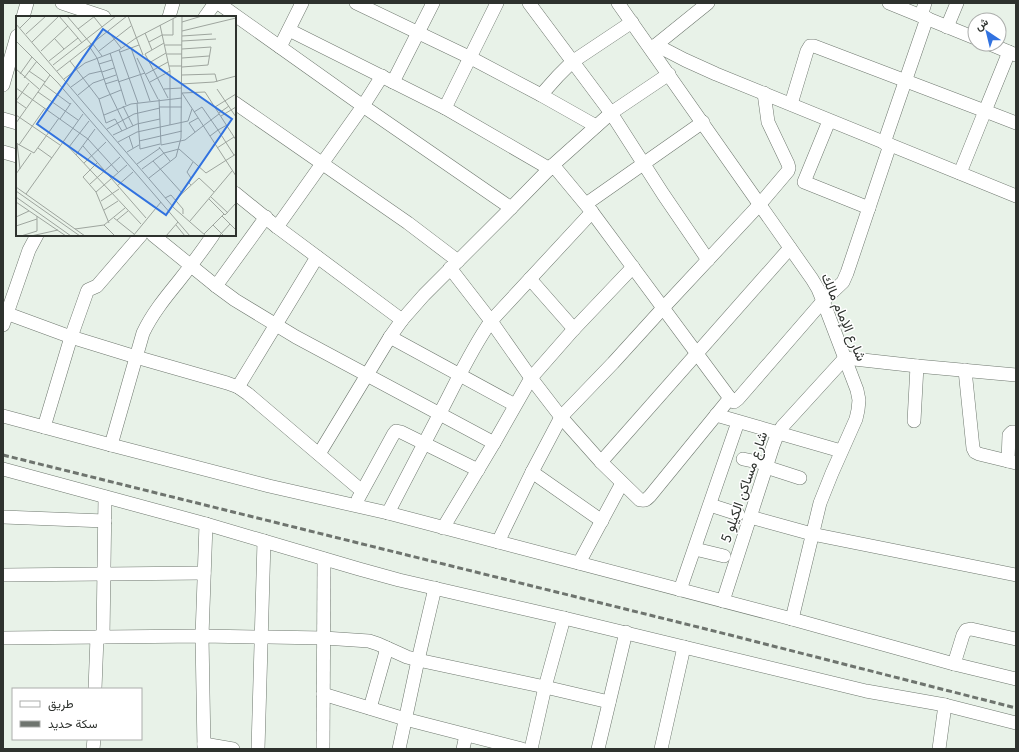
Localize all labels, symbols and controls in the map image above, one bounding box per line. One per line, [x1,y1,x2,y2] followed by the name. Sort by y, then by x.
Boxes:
[967,12,1007,52] north arrow
[972,14,991,33] text: ش
[16,16,236,236] inset map
[816,270,871,365] street label: شارع الإمام مالك
[717,429,773,546] street label: شارع مساكن الكيلو 5
[12,688,142,740] legend
[48,696,74,712] text: طريق
[48,716,97,731] text: سكة حديد

